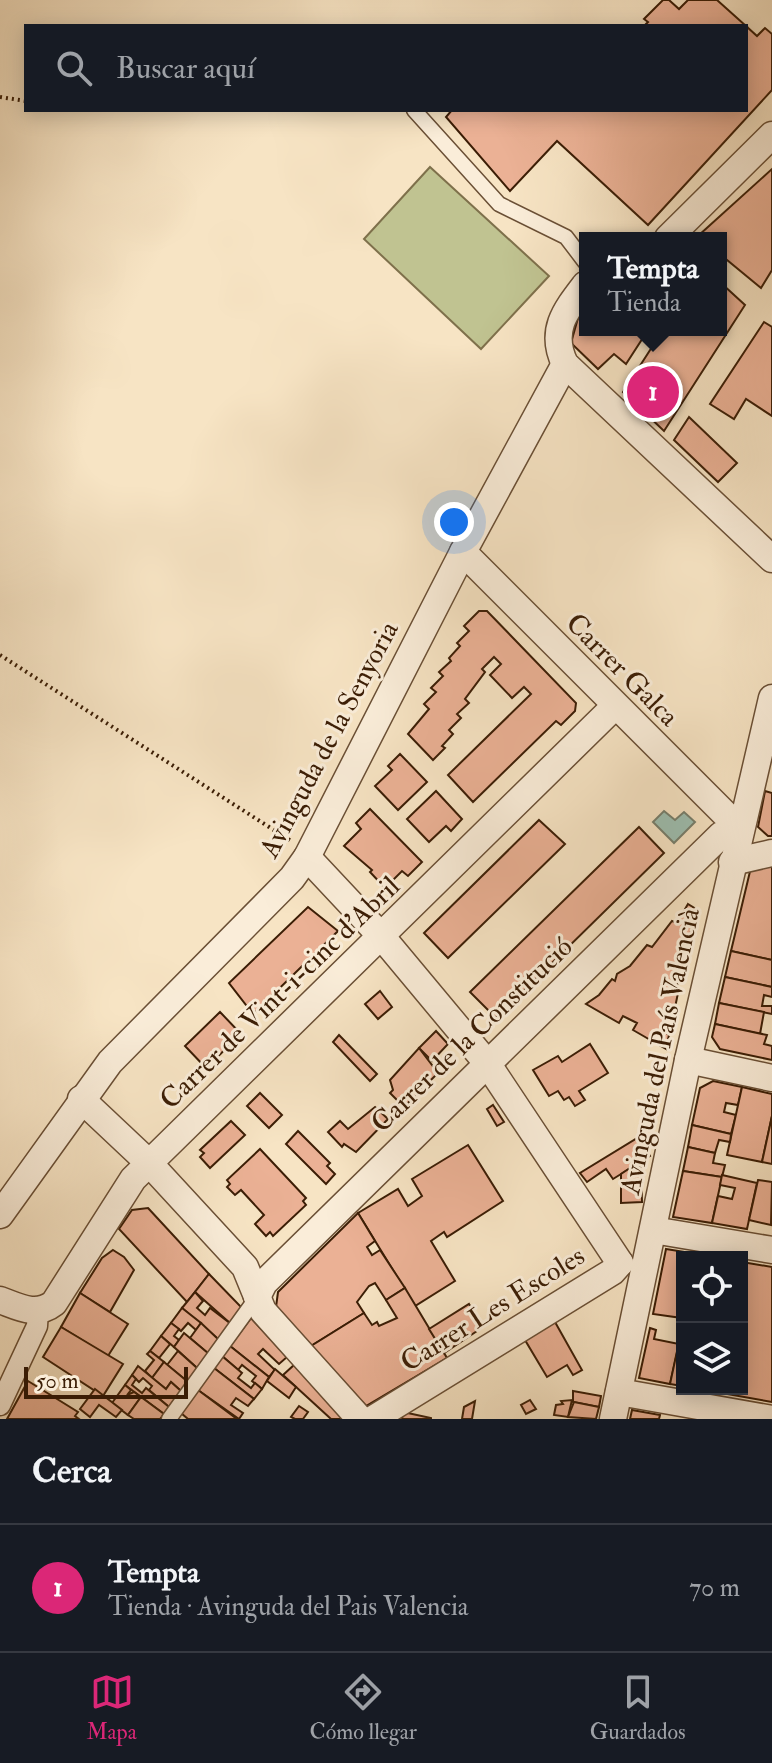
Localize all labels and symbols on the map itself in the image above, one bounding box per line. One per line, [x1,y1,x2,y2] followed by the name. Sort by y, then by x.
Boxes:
[627,362,679,422] pin: 1
[434,502,474,542] your location
[558,606,686,734] street label: Carrer Galca
[252,615,407,865] street label: Avinguda de la Senyoria
[153,869,407,1117] street label: Carrer de Vint-i-cinc d'Abril
[613,904,708,1199] street label: Avinguda del País Valencià
[364,930,580,1140] street label: Carrer de la Constitució
[394,1239,591,1380] street label: Carrer Les Escoles
[24,1363,188,1399] scale bar

